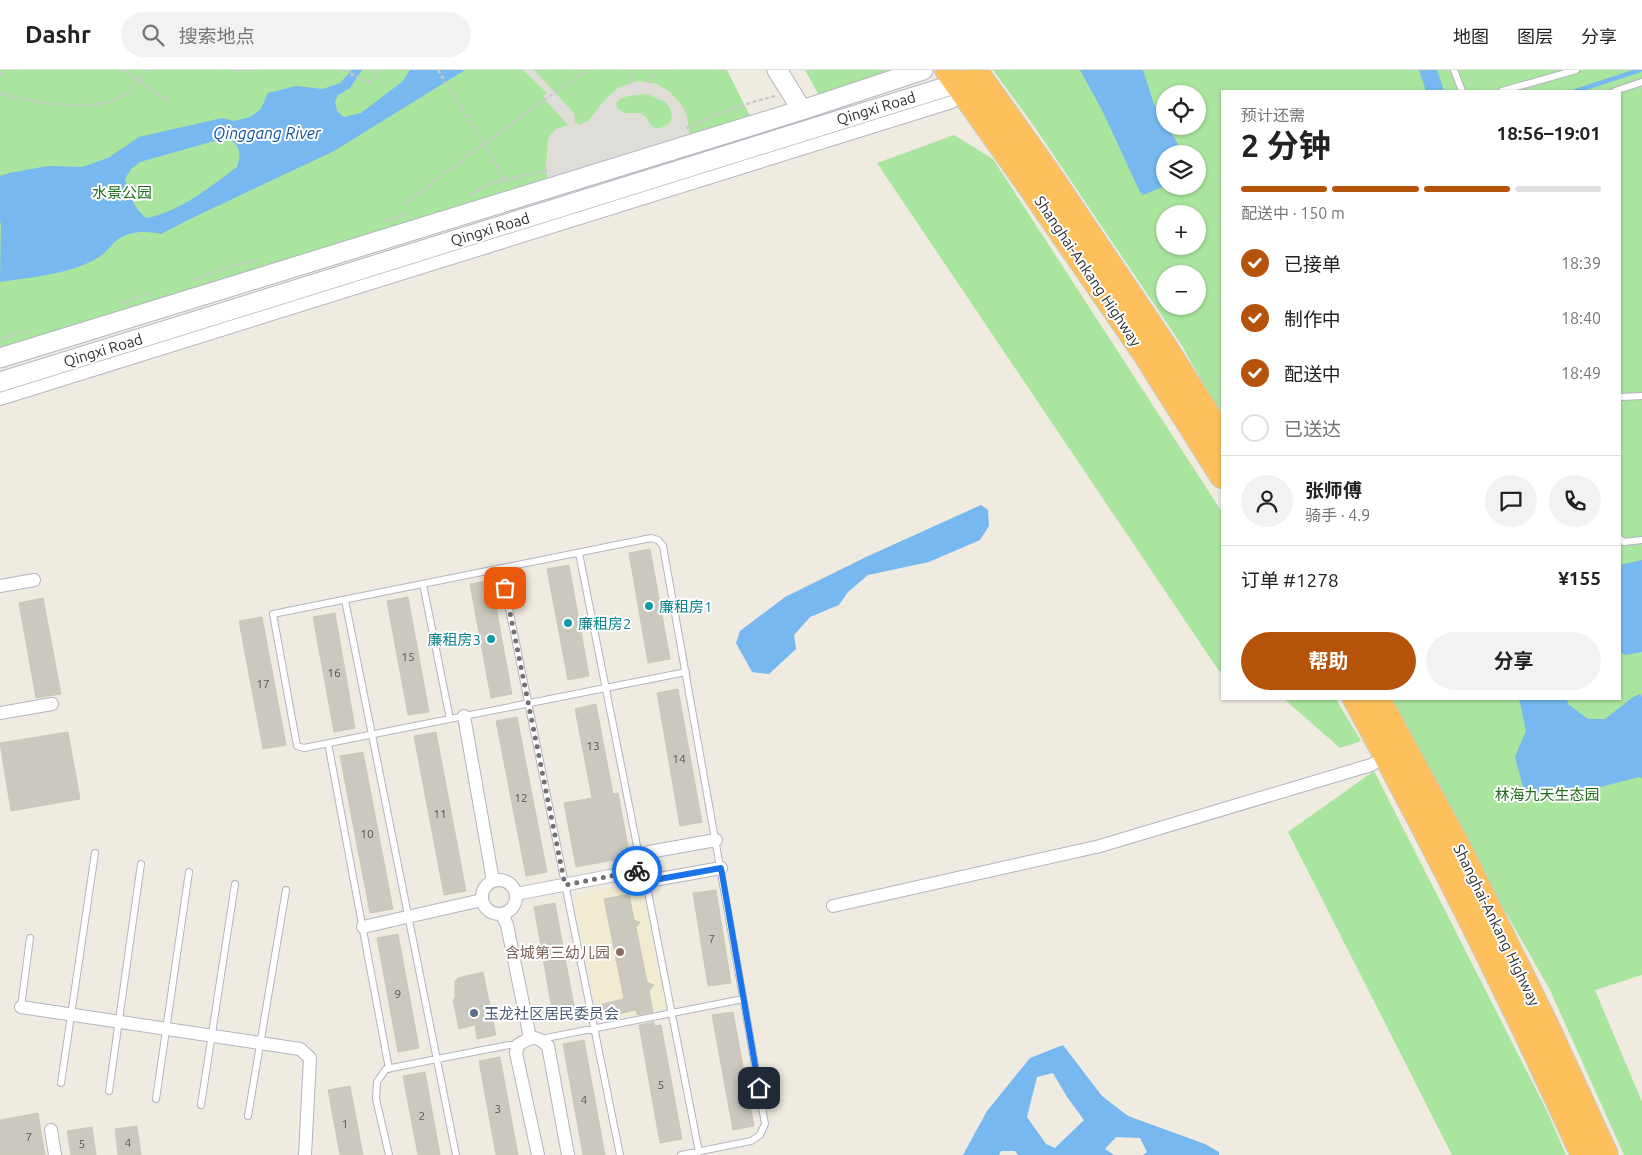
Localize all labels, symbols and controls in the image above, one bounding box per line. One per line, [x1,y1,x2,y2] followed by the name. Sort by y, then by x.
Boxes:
[121,12,471,57] search box
[25,21,91,48] text: Dashr
[139,21,167,49] icon: search
[179,25,255,47] text: 搜索地点
[1453,26,1489,46] text: 地图
[1517,26,1553,46] text: 图层
[1581,26,1617,46] text: 分享
[1156,85,1206,315] map controls
[1156,85,1206,135] button: locate
[834,88,918,128] street label: Qingxi Road
[1241,106,1305,124] text: 预计还需
[1496,122,1601,144] text: 18:56–19:01
[213,124,322,143] water label: Qinggang River
[1241,127,1331,163] text: 2 分钟
[1156,145,1206,195] button: layers
[92,184,152,201] park label: 水景公园
[1031,193,1145,349] street label: Shanghai-Ankang Highway
[1241,204,1345,222] text: 配送中 · 150 m
[1156,205,1206,255] button: +
[448,209,532,249] street label: Qingxi Road
[1241,249,1269,277] icon: check
[1284,253,1341,275] text: 已接单
[1561,254,1601,272] text: 18:39
[1156,265,1206,315] button: −
[1241,304,1269,332] icon: check
[1284,308,1341,330] text: 制作中
[1561,309,1601,327] text: 18:40
[61,330,145,370] street label: Qingxi Road
[1241,359,1269,387] icon: check
[1284,363,1341,385] text: 配送中
[1561,364,1601,382] text: 18:49
[1284,418,1341,440] text: 已送达
[1241,475,1293,527] button: person
[1485,475,1537,527] button: chat
[1549,475,1601,527] button: phone
[1305,479,1362,501] text: 张师傅
[1305,506,1370,524] text: 骑手 · 4.9
[484,567,526,609] pin
[1558,567,1601,589] text: ¥155
[1241,569,1339,591] text: 订单 #1278
[491,574,519,602] icon: bag
[659,598,712,615] place label: 廉租房1
[643,600,655,612] marker: 廉租房1
[578,615,631,632] place label: 廉租房2
[562,617,574,629] marker: 廉租房2
[428,631,481,648] place label: 廉租房3
[1241,632,1416,690] button: 帮助
[1426,632,1601,690] button: 分享
[485,633,497,645] marker: 廉租房3
[401,650,415,663] house number: 15
[327,666,341,679] house number: 16
[256,677,270,690] house number: 17
[586,739,600,752] house number: 13
[672,752,686,765] house number: 14
[1494,786,1600,803] park label: 林海九天生态园
[514,791,528,804] house number: 12
[433,807,447,820] house number: 11
[360,827,374,840] house number: 10
[1450,841,1544,1009] street label: Shanghai-Ankang Highway
[612,846,662,896] courier
[623,857,651,885] icon: bike
[709,932,715,945] house number: 7
[505,944,610,961] place label: 含城第三幼儿园
[614,946,626,958] marker: 含城第三幼儿园
[395,987,401,1000] house number: 9
[484,1005,619,1022] place label: 玉龙社区居民委员会
[468,1007,480,1019] marker: 玉龙社区居民委员会
[738,1067,780,1109] pin
[745,1074,773,1102] icon: home
[658,1078,664,1091] house number: 5
[581,1093,588,1106] house number: 4
[495,1102,501,1115] house number: 3
[419,1109,425,1122] house number: 2
[342,1117,348,1130] house number: 1
[26,1130,32,1143] house number: 7
[125,1136,132,1149] house number: 4
[79,1137,85,1150] house number: 5

